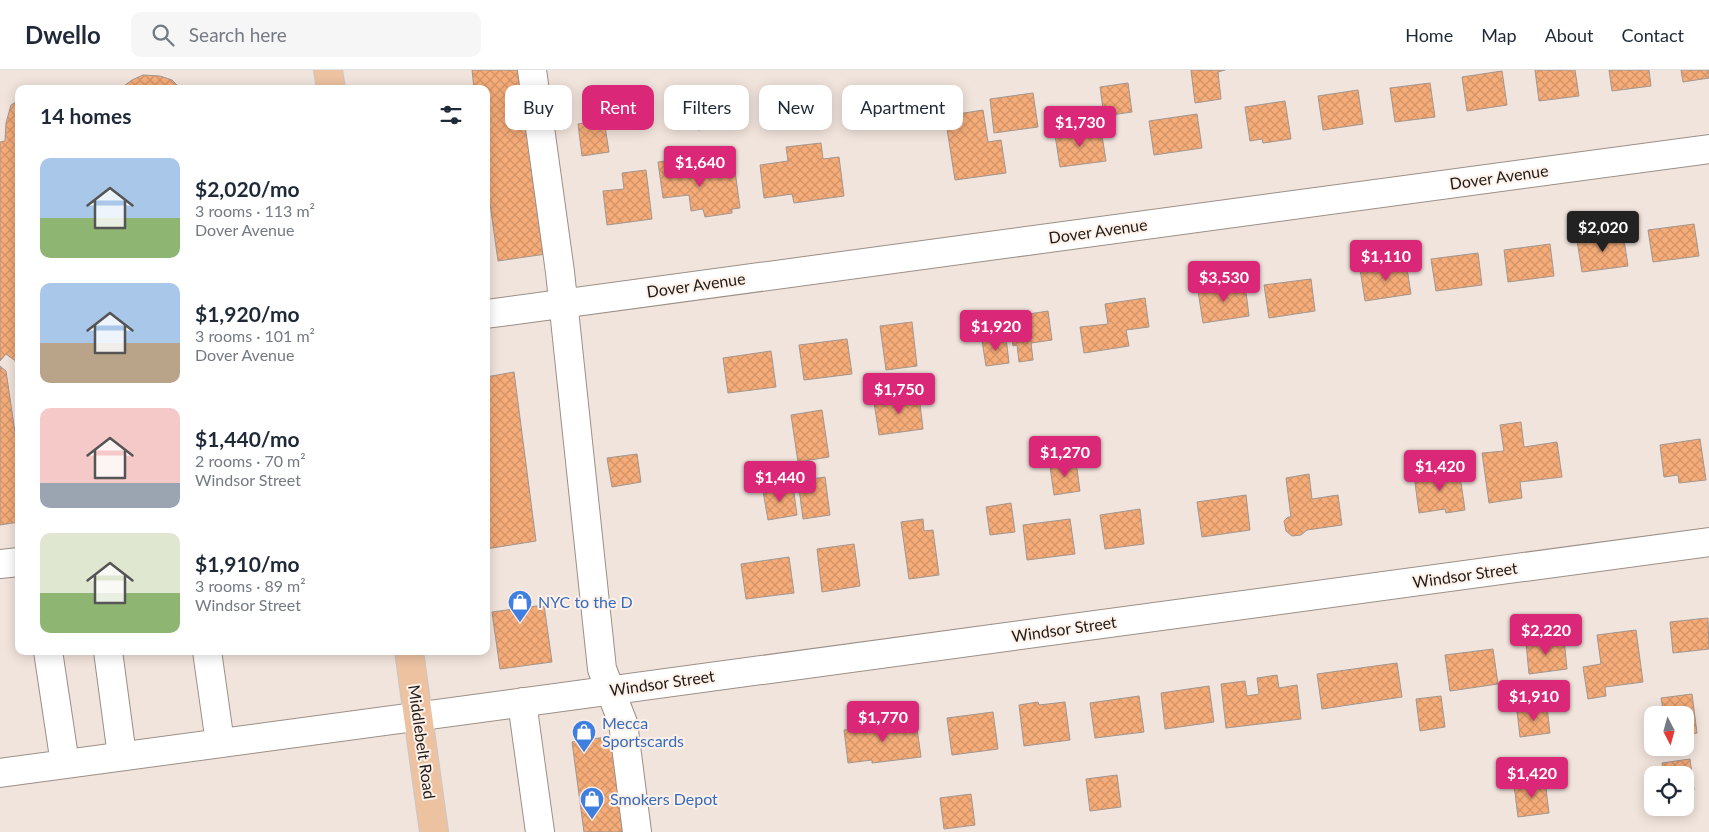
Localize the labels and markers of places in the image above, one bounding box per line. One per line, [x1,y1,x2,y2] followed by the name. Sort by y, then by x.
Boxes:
[1039,106,1121,148] pin: $1,730
[659,146,741,188] pin: $1,640
[1562,210,1644,253] pin: $2,020
[1345,240,1427,282] pin: $1,110
[1183,260,1265,303] pin: $3,530
[955,310,1037,352] pin: $1,920
[858,372,940,415] pin: $1,750
[1024,436,1106,478] pin: $1,270
[1399,450,1481,492] pin: $1,420
[739,460,821,503] pin: $1,440
[507,589,533,623] shop icon: NYC to the D
[538,592,633,611] place label: NYC to the D
[1505,614,1587,656] pin: $2,220
[1493,680,1575,722] pin: $1,910
[842,700,924,743] pin: $1,770
[602,713,684,750] place label: Mecca Sportscards
[571,719,597,753] shop icon: Mecca Sportscards
[1491,756,1573,799] pin: $1,420
[579,786,605,820] shop icon: Smokers Depot
[610,789,718,808] place label: Smokers Depot

